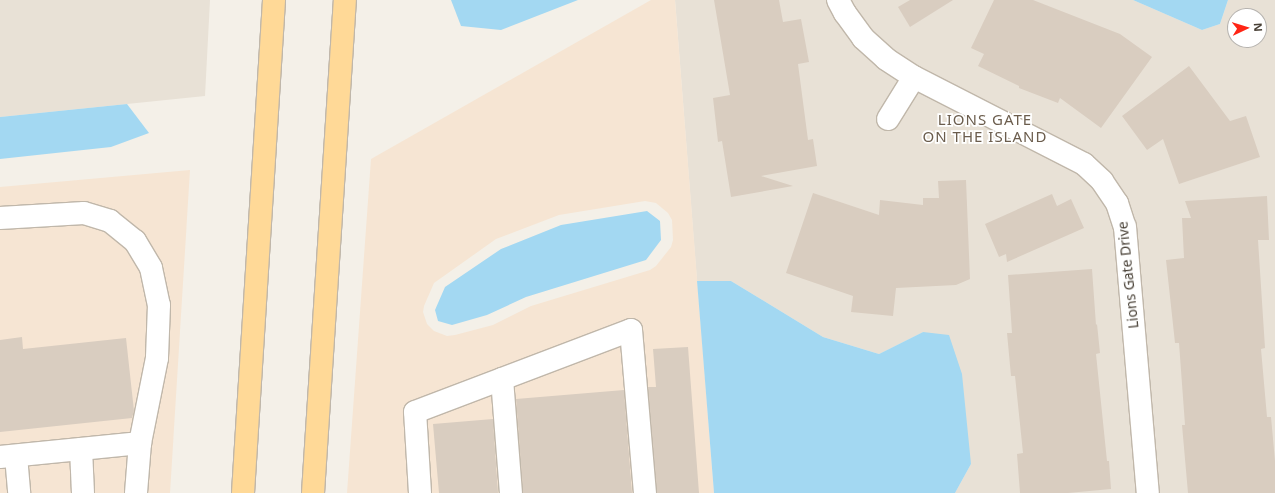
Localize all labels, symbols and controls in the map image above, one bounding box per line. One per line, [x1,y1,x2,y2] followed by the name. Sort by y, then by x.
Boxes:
[1227,8,1267,48] north arrow
[1251,22,1266,32] text: N
[923,110,1047,145] district label: LIONS GATE ON THE ISLAND
[1114,221,1142,329] street label: Lions Gate Drive

